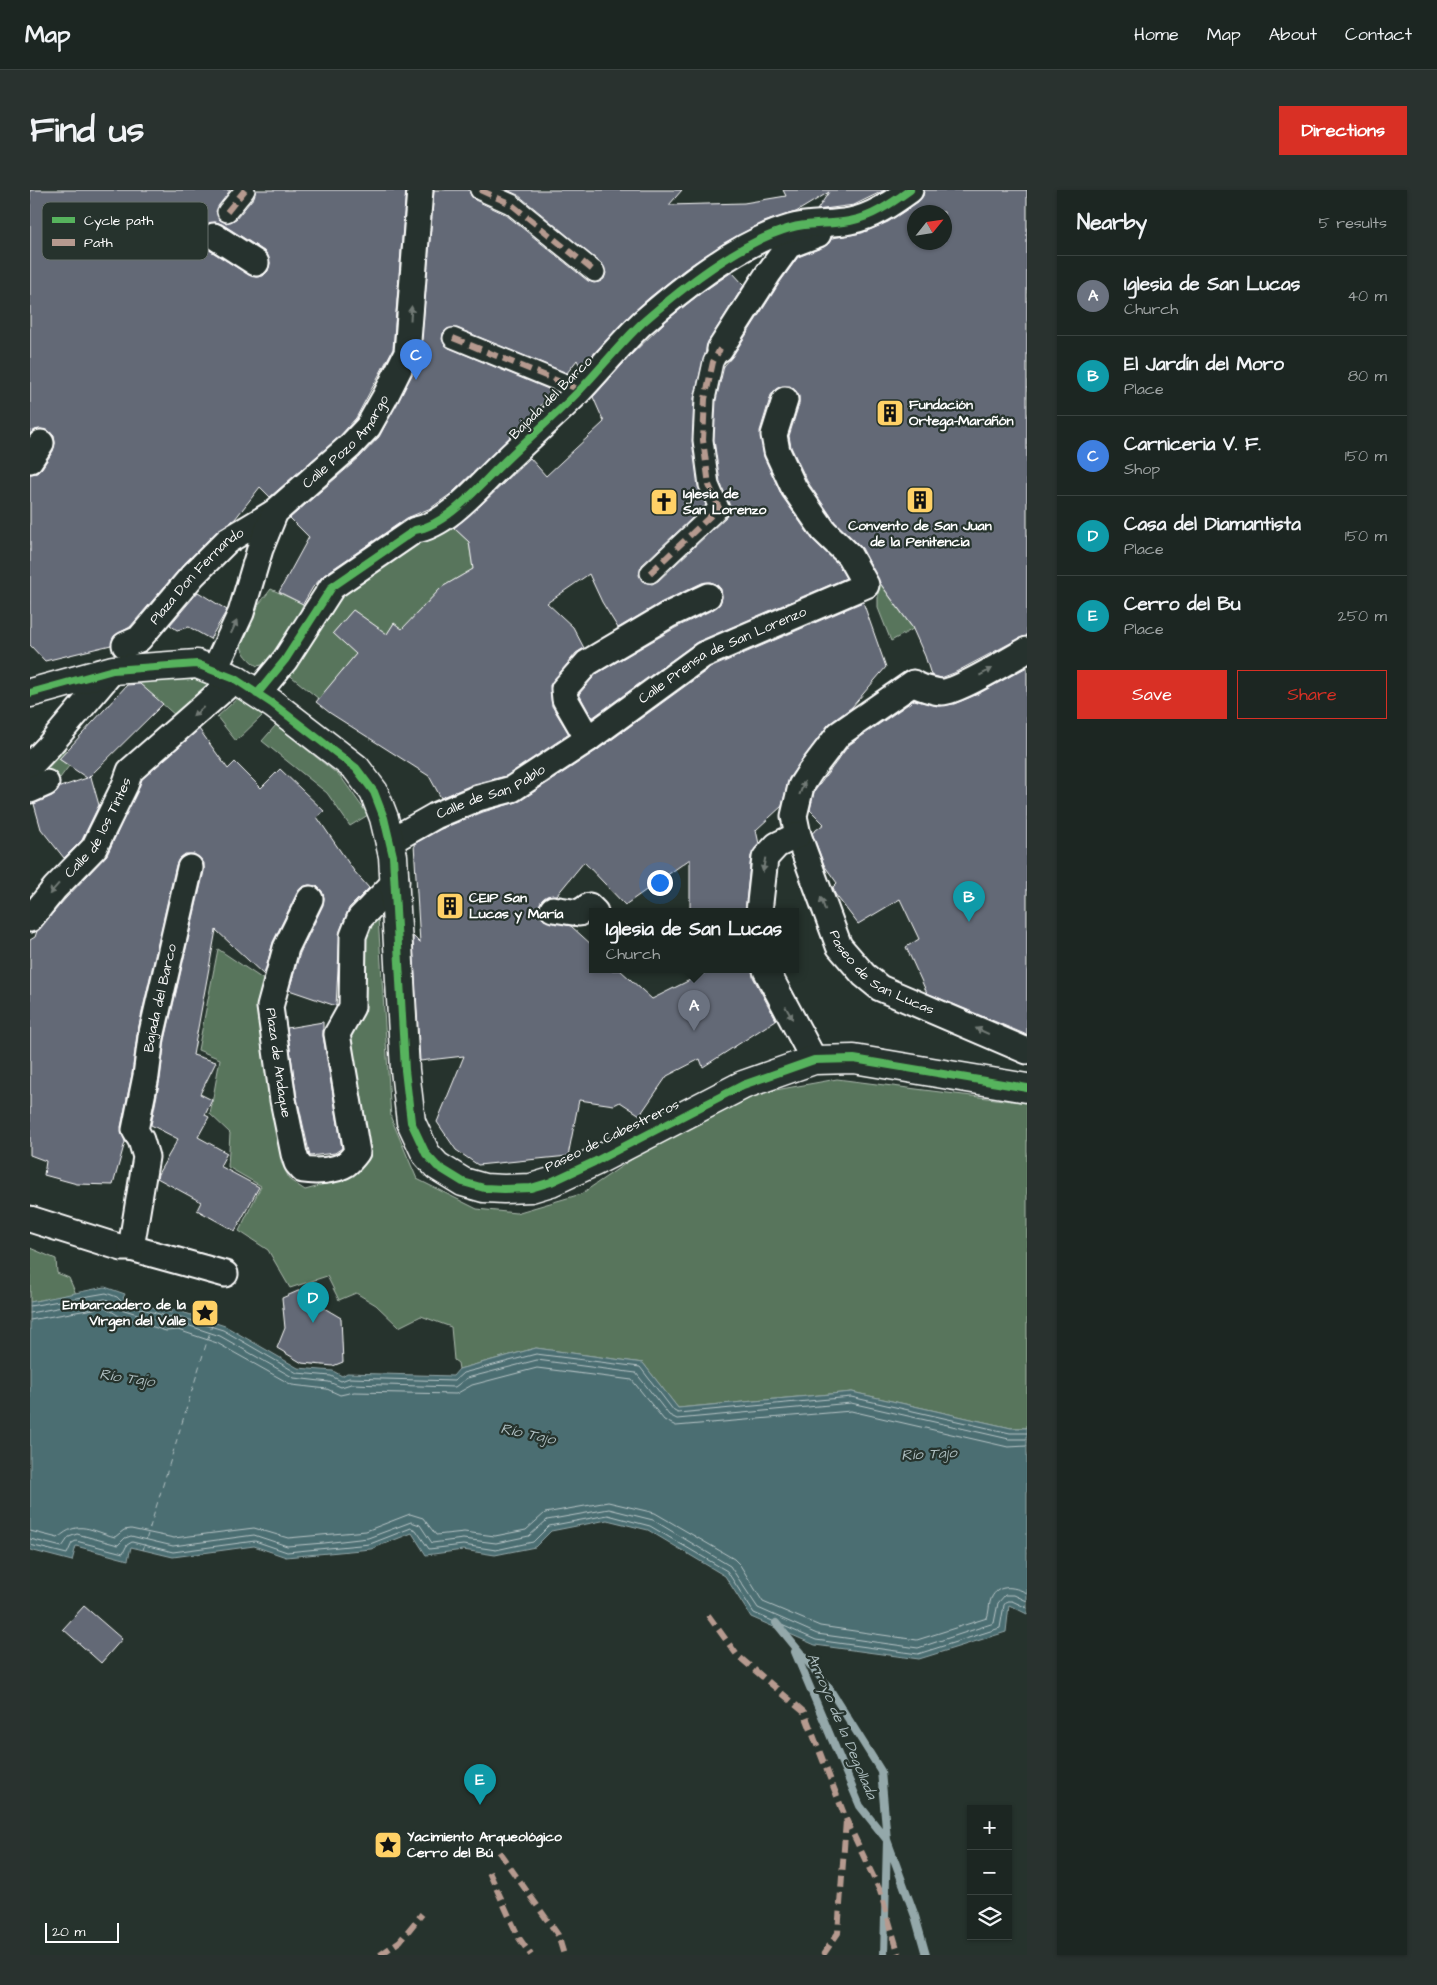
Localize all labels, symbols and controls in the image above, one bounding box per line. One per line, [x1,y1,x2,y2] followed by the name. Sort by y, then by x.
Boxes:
[25,18,70,52] text: Map
[1134,22,1179,47] text: Home
[1207,22,1241,47] text: Map
[1269,22,1317,47] text: About
[1345,22,1412,47] text: Contact
[30,106,144,155] text: Find us
[1279,106,1407,155] button: Directions
[42,202,208,260] legend
[907,205,952,250] north arrow
[1077,208,1147,237] text: Nearby
[84,211,153,231] text: Cycle path
[1319,212,1387,234] text: 5 results
[84,233,113,253] text: Path
[1124,271,1300,298] text: Iglesia de San Lucas
[1088,285,1098,307] text: A
[1347,285,1387,307] text: 40 m
[1124,298,1178,320] text: Church
[407,304,415,320] one-way arrow
[400,339,432,380] pin: C
[1124,351,1284,378] text: El Jardín del Moro
[505,352,597,444] street label: Bajada del Barco
[1087,365,1099,387] text: B
[1348,365,1387,387] text: 80 m
[1124,378,1164,400] text: Place
[298,391,394,493] street label: Calle Pozo Amargo
[909,395,1013,432] place label: Fundación Ortega-Marañón
[875,398,905,428] building icon: Fundación Ortega-Marañón
[1124,431,1261,458] text: Carniceria V. F.
[1087,445,1099,467] text: C
[1345,445,1387,467] text: 150 m
[1124,458,1160,480] text: Shop
[682,484,767,520] place label: Iglesia de San Lorenzo
[905,485,935,515] building icon: Convento de San Juan de la Penitencia
[649,487,679,517] church icon: Iglesia de San Lorenzo
[1124,511,1301,538] text: Casa del Diamantista
[848,516,992,552] place label: Convento de San Juan de la Penitencia
[145,523,248,629] street label: Plaza Don Fernando
[1088,525,1098,547] text: D
[1345,525,1387,547] text: 150 m
[1124,538,1164,560] text: Place
[1124,591,1241,618] text: Cerro del Bu
[634,602,810,709] street label: Calle Prensa de San Lorenzo
[1088,605,1098,627] text: E
[1338,605,1387,627] text: 250 m
[1124,618,1164,640] text: Place
[230,620,238,634] one-way arrow
[978,668,993,676] one-way arrow
[1077,670,1227,719] button: Save
[1237,670,1387,719] button: Share
[191,706,204,717] one-way arrow
[433,760,550,824] street label: Calle de San Pablo
[60,775,137,883] street label: Calle de los Tintes
[798,780,806,795] one-way arrow
[760,857,768,873] one-way arrow
[647,870,673,896] your location
[953,881,985,922] pin: B
[49,883,60,896] one-way arrow
[469,888,564,924] place label: CEIP San Lucas y María
[435,891,465,921] building icon: CEIP San Lucas y María
[819,896,827,911] one-way arrow
[589,908,799,973] popup
[606,916,782,943] text: Iglesia de San Lucas
[824,927,937,1020] street label: Paseo de San Lucas
[139,942,182,1054] street label: Bajada del Barco
[606,943,660,965] text: Church
[678,990,710,1031] pin: A
[784,1006,793,1020] one-way arrow
[260,1007,296,1120] street label: Plaza de Andaque
[975,1027,989,1035] one-way arrow
[541,1095,683,1177] street label: Paseo de Cabestreros
[297,1282,329,1323] pin: D
[62,1295,187,1332] place label: Embarcadero de la VIrgen del Valle
[190,1298,220,1328] place icon: Embarcadero de la VIrgen del Valle
[98,1364,157,1392] water label: Río Tajo
[499,1418,559,1450] water label: Río Tajo
[901,1442,959,1466] water label: Río Tajo
[801,1650,883,1804] water label: Arroyo de la Degollada
[464,1764,496,1805] pin: E
[967,1805,1012,1940] map controls
[967,1805,1012,1850] button: +
[407,1827,562,1863] place label: Yacimiento Arqueológico Cerro del Bú
[373,1830,403,1860] place icon: Yacimiento Arqueológico Cerro del Bú
[967,1850,1012,1895] button: −
[967,1895,1012,1940] button: layers
[45,1920,119,1943] scale bar
[52,1922,85,1942] text: 20 m

